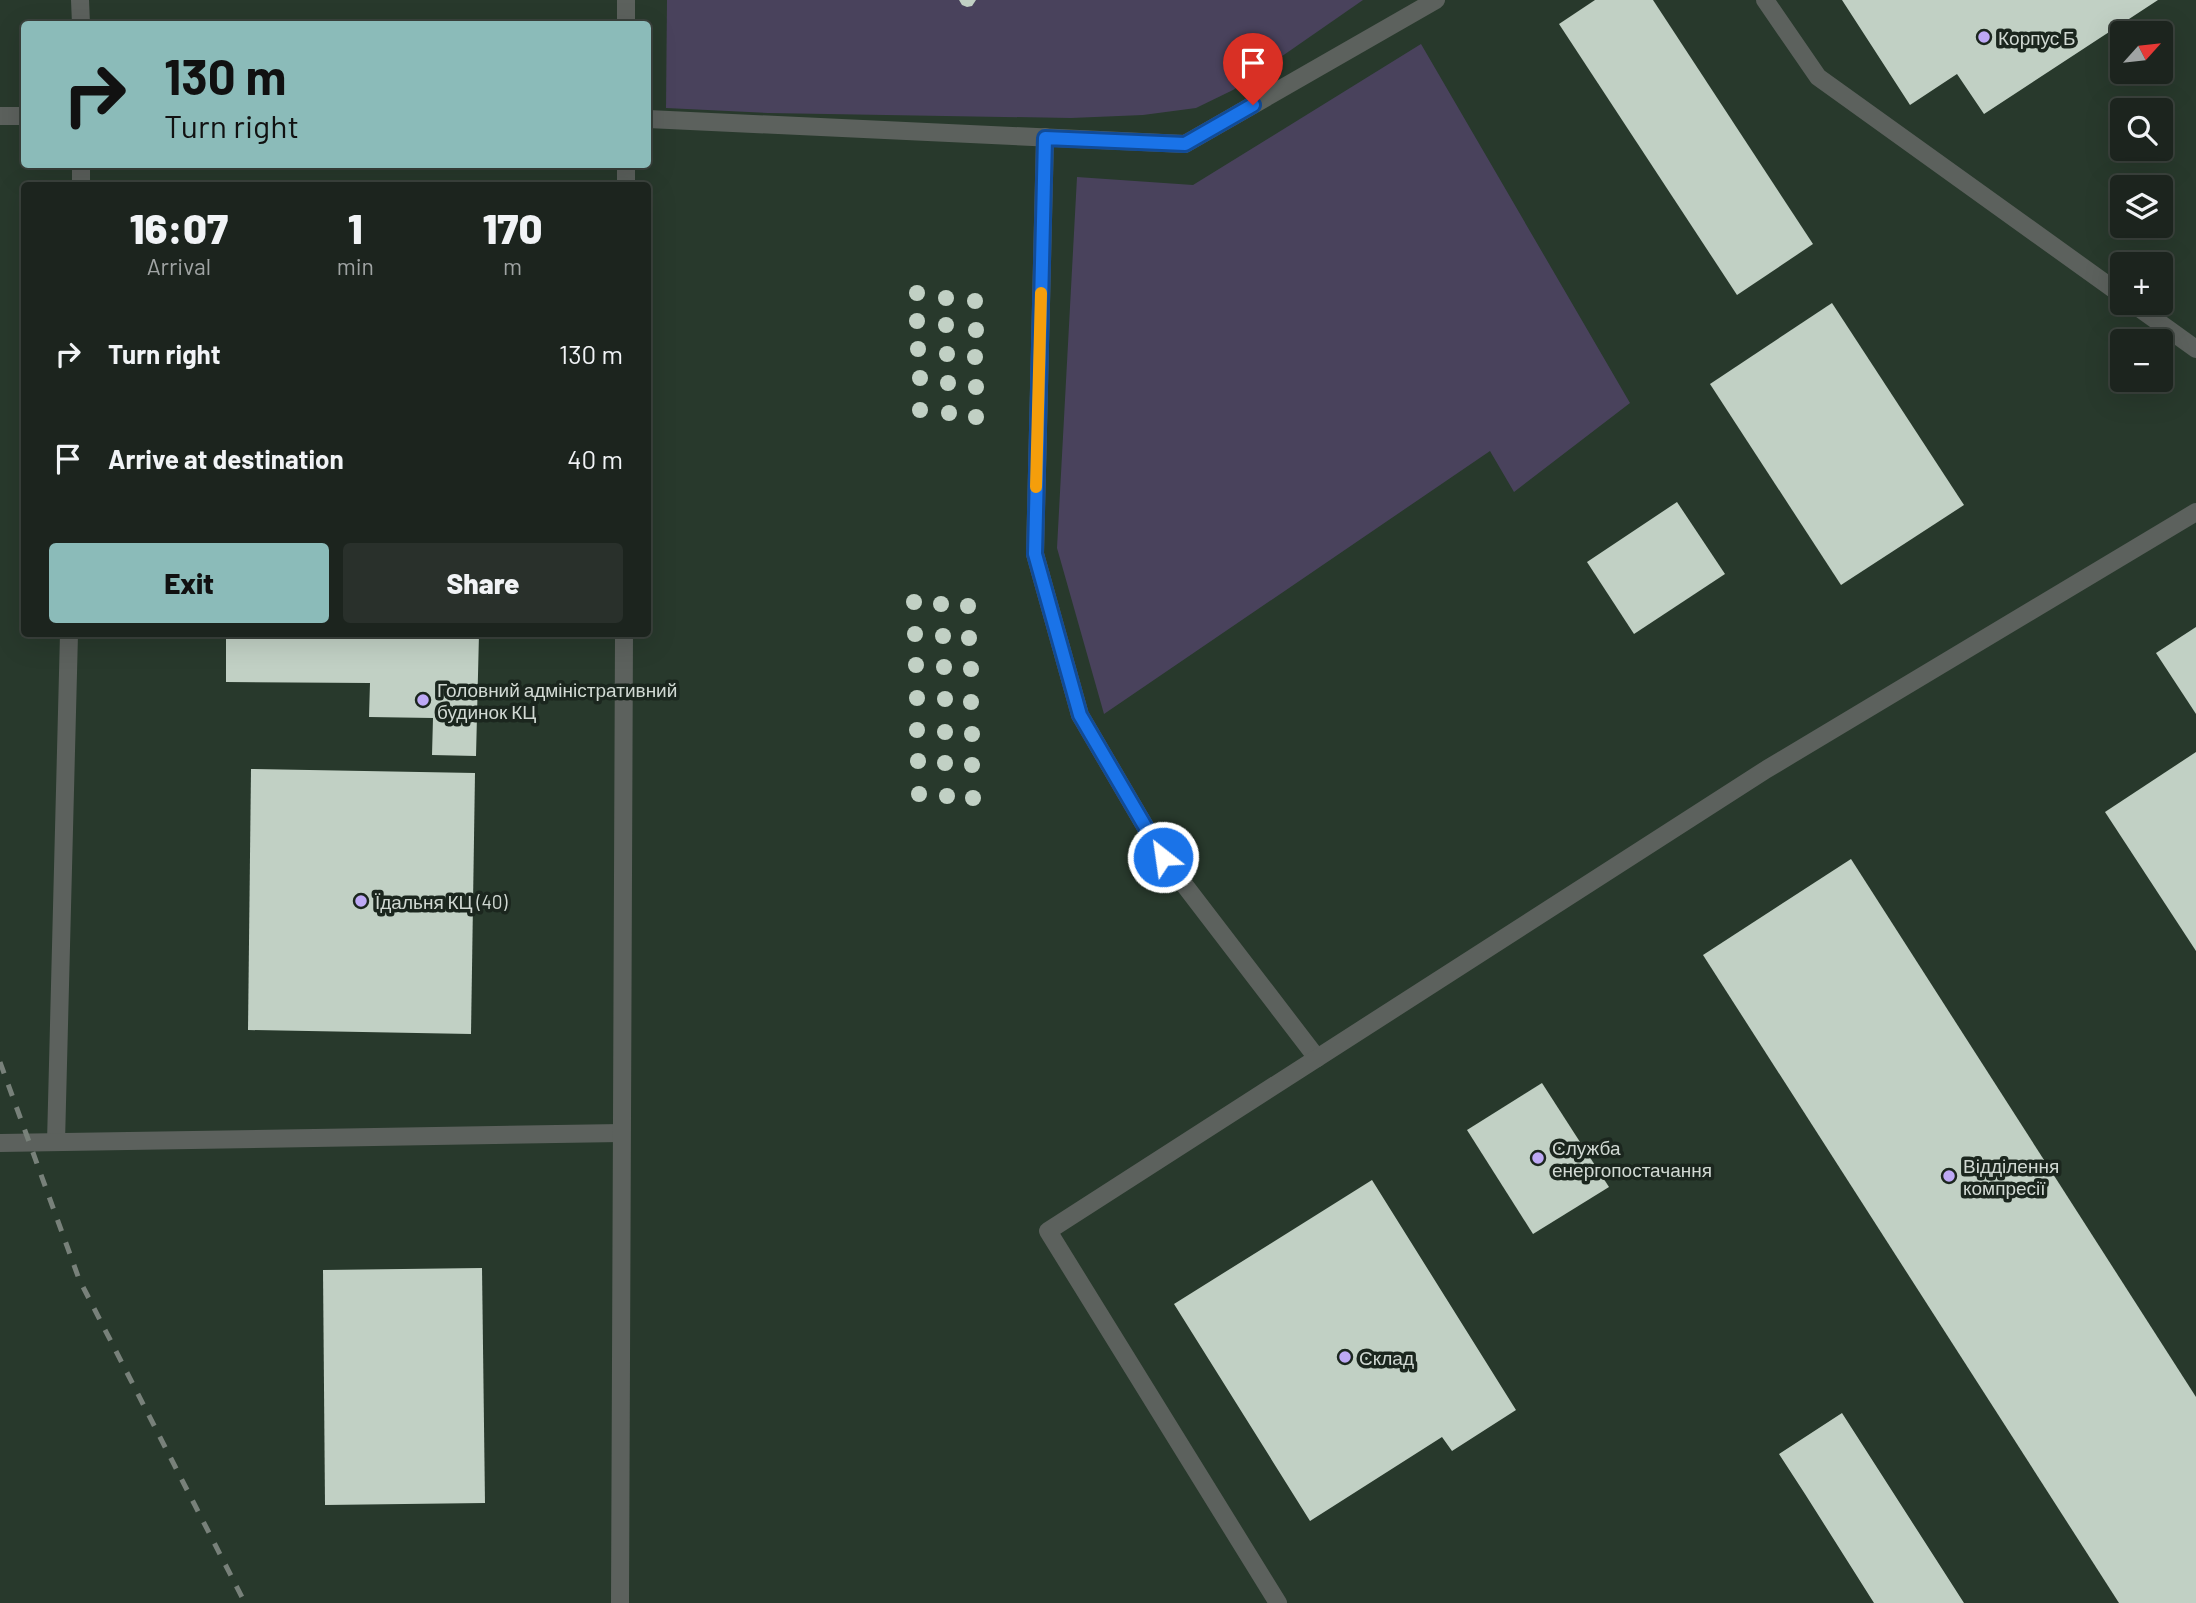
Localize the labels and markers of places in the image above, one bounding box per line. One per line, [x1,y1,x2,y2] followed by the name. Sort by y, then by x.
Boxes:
[1998,26,2076,49] place label: Корпус Б
[1976,29,1992,45] marker: Корпус Б
[1223,33,1283,105] pin
[437,678,677,723] place label: Головний адміністративний будинок КЦ
[415,692,431,708] marker: Головний адміністративний будинок КЦ
[375,890,509,913] place label: Їдальня КЦ (40)
[353,893,369,909] marker: Їдальня КЦ (40)
[1552,1136,1712,1181] place label: Служба енергопостачання
[1530,1150,1546,1166] marker: Служба енергопостачання
[1963,1154,2059,1199] place label: Відділення компресії
[1941,1168,1957,1184] marker: Відділення компресії
[1359,1346,1414,1369] place label: Склад
[1337,1349,1353,1365] marker: Склад

